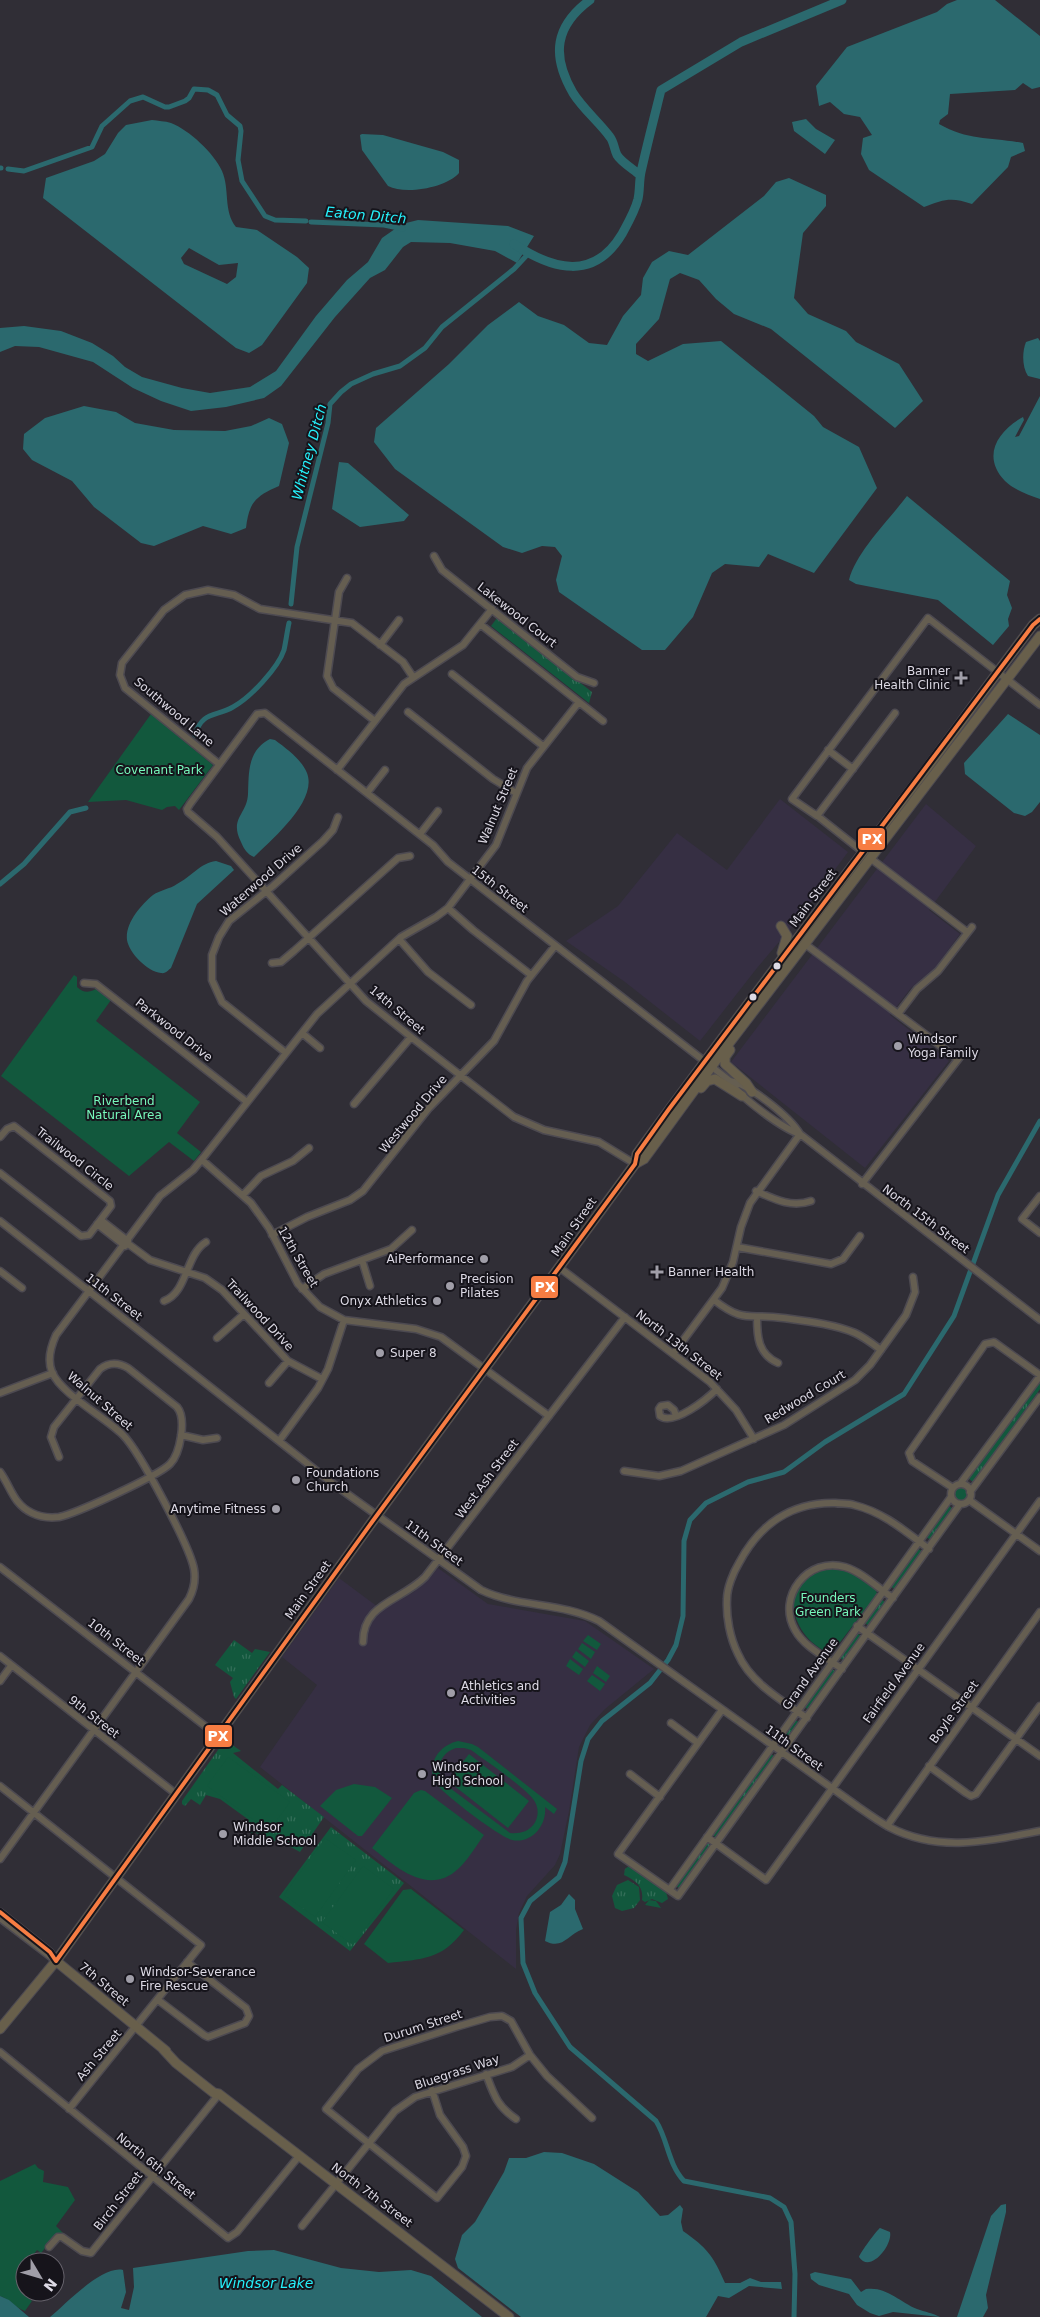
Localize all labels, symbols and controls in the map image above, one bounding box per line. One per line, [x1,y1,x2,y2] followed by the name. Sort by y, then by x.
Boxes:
[325,203,407,227] water label: Eaton Ditch
[288,402,330,502] water label: Whitney Ditch
[475,580,560,651] street label: Lakewood Court
[874,664,950,692] place label: Banner Health Clinic
[954,671,968,685] marker: Banner Health Clinic
[131,675,217,749] street label: Southwood Lane
[115,763,203,777] park label: Covenant Park
[476,765,521,846] street label: Walnut Street
[857,827,886,851] line badge: PX
[861,831,883,847] text: PX
[217,841,305,919] street label: Waterwood Drive
[469,863,531,916] street label: 15th Street
[787,866,840,930] street label: Main Street
[772,961,782,971] unlabelled marker
[367,983,428,1037] street label: 14th Street
[748,992,758,1002] unlabelled marker
[133,996,215,1064] street label: Parkwood Drive
[907,1032,978,1060] place label: Windsor Yoga Family
[892,1040,904,1052] marker: Windsor Yoga Family
[376,1072,450,1156] street label: Westwood Drive
[86,1094,162,1122] park label: Riverbend Natural Area
[33,1124,116,1194] street label: Trailwood Circle
[880,1182,972,1256] street label: North 15th Street
[548,1195,600,1259] street label: Main Street
[275,1224,321,1290] street label: 12th Street
[386,1252,474,1266] place label: AiPerformance
[478,1253,490,1265] marker: AiPerformance
[650,1265,664,1279] marker: Banner Health
[668,1265,754,1279] place label: Banner Health
[83,1271,145,1324] street label: 11th Street
[460,1272,514,1300] place label: Precision Pilates
[530,1275,559,1299] line badge: PX
[223,1276,297,1354] street label: Trailwood Drive
[534,1279,556,1295] text: PX
[444,1280,456,1292] marker: Precision Pilates
[340,1294,427,1308] place label: Onyx Athletics
[431,1295,443,1307] marker: Onyx Athletics
[633,1307,725,1383] street label: North 13th Street
[390,1346,437,1360] place label: Super 8
[374,1347,386,1359] marker: Super 8
[762,1367,848,1427] street label: Redwood Court
[64,1369,136,1433] street label: Walnut Street
[453,1436,522,1521] street label: West Ash Street
[306,1466,379,1494] place label: Foundations Church
[290,1474,302,1486] marker: Foundations Church
[171,1502,266,1516] place label: Anytime Fitness
[270,1503,282,1515] marker: Anytime Fitness
[402,1517,466,1569] street label: 11th Street
[282,1558,334,1622] street label: Main Street
[795,1591,861,1619] park label: Founders Green Park
[85,1616,147,1669] street label: 10th Street
[779,1635,841,1713] street label: Grand Avenue
[860,1640,928,1726] street label: Fairfield Avenue
[927,1678,981,1746] street label: Boyle Street
[461,1679,539,1707] place label: Athletics and Activities
[445,1687,457,1699] marker: Athletics and Activities
[66,1693,122,1741] street label: 9th Street
[762,1722,826,1774] street label: 11th Street
[204,1724,233,1748] line badge: PX
[207,1728,229,1744] text: PX
[432,1760,503,1788] place label: Windsor High School
[416,1768,428,1780] marker: Windsor High School
[233,1820,316,1848] place label: Windsor Middle School
[217,1828,229,1840] marker: Windsor Middle School
[76,1959,132,2009] street label: 7th Street
[140,1965,256,1993] place label: Windsor-Severance Fire Rescue
[124,1973,136,1985] marker: Windsor-Severance Fire Rescue
[382,2007,464,2045] street label: Durum Street
[74,2026,125,2083] street label: Ash Street
[413,2052,501,2092] street label: Bluegrass Way
[114,2130,199,2202] street label: North 6th Street
[329,2160,415,2230] street label: North 7th Street
[91,2169,145,2233] street label: Birch Street
[15,2252,65,2302] north arrow
[40,2275,60,2295] text: N
[219,2275,313,2291] water label: Windsor Lake

